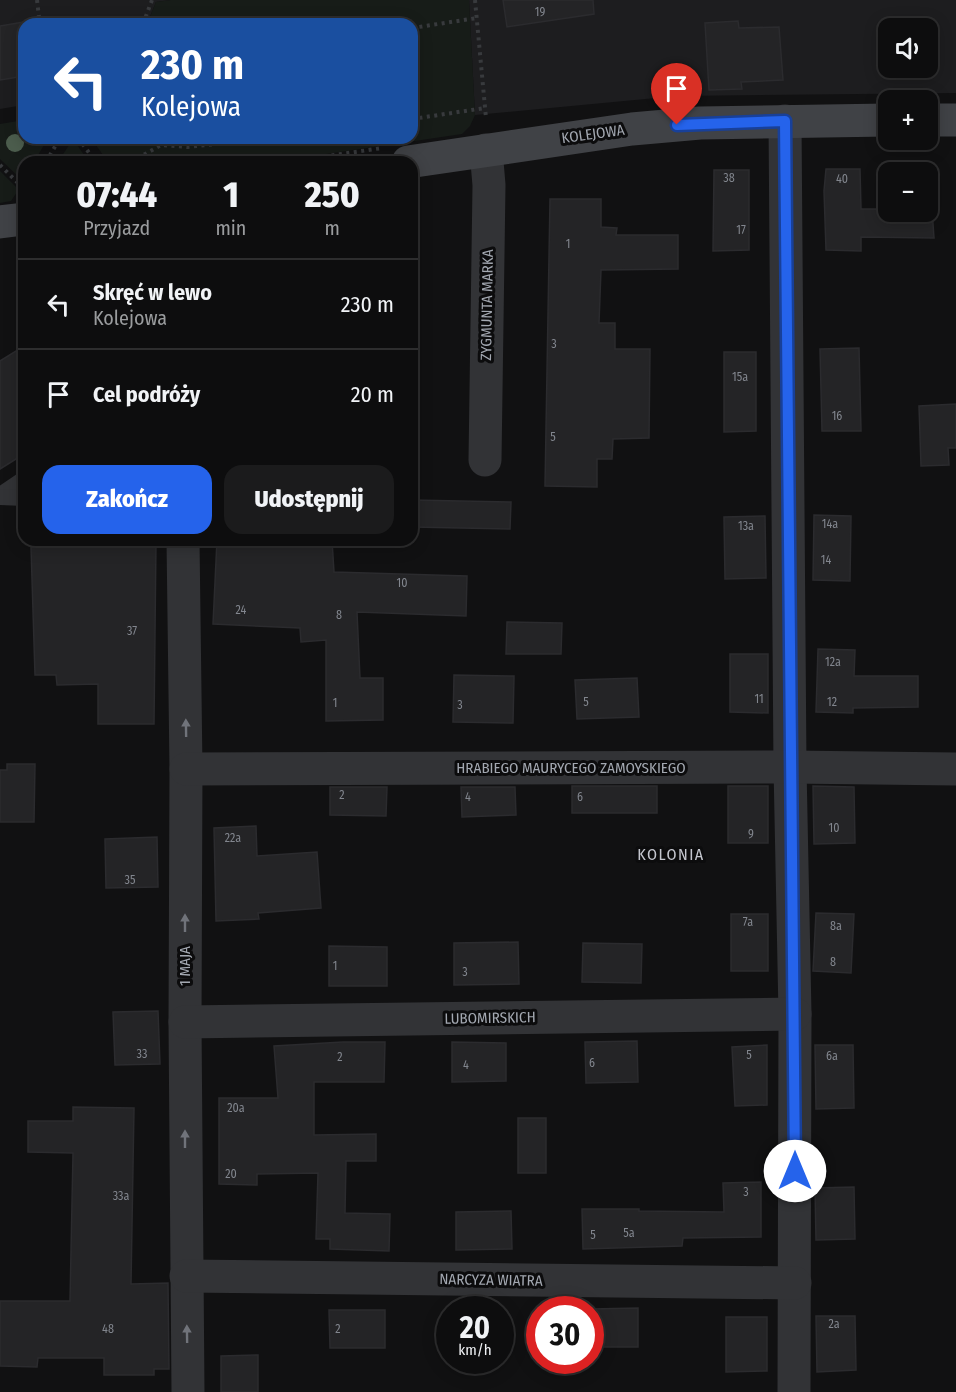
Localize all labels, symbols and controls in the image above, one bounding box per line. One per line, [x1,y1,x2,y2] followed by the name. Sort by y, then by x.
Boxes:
[535,5,545,19] house number: 19
[878,18,938,222] map controls
[878,18,938,78] button: sound
[141,40,244,90] text: 230 m
[42,42,120,120] icon: left
[651,63,702,125] pin
[660,72,693,105] icon: arrive
[878,90,938,150] button: +
[141,91,241,123] text: Kolejowa
[560,121,626,147] street label: KOLEJOWA
[878,162,938,222] button: −
[723,171,735,185] house number: 38
[836,172,848,186] house number: 40
[76,173,157,217] text: 07:44
[223,173,239,217] text: 1
[305,173,360,217] text: 250
[83,216,150,240] text: Przyjazd
[215,216,246,240] text: min
[325,216,340,240] text: m
[736,223,746,237] house number: 17
[566,237,570,251] house number: 1
[477,249,497,361] street label: ZYGMUNTA MARKA
[93,279,212,306] text: Skręć w lewo
[42,288,75,321] icon: left
[341,291,394,318] text: 230 m
[93,306,167,330] text: Kolejowa
[551,337,557,351] house number: 3
[732,370,748,384] house number: 15a
[42,378,75,411] icon: arrive
[93,381,200,408] text: Cel podróży
[351,381,394,408] text: 20 m
[832,409,842,423] house number: 16
[550,430,556,444] house number: 5
[42,465,212,534] button: Zakończ
[224,465,394,534] button: Udostępnij
[822,517,838,531] house number: 14a
[738,519,754,533] house number: 13a
[821,553,831,567] house number: 14
[397,576,407,590] house number: 10
[236,603,247,617] house number: 24
[336,608,342,622] house number: 8
[127,624,137,638] house number: 37
[825,655,841,669] house number: 12a
[754,692,764,706] house number: 11
[583,695,589,709] house number: 5
[827,695,837,709] house number: 12
[333,696,337,710] house number: 1
[457,698,463,712] house number: 3
[181,718,190,737] one-way arrow
[456,759,686,777] street label: HRABIEGO MAURYCEGO ZAMOYSKIEGO
[339,788,345,802] house number: 2
[465,790,471,804] house number: 4
[577,790,583,804] house number: 6
[829,821,839,835] house number: 10
[748,827,754,841] house number: 9
[225,831,241,845] house number: 22a
[637,845,705,864] district label: KOLONIA
[125,873,136,887] house number: 35
[180,913,190,932] one-way arrow
[743,915,753,929] house number: 7a
[830,919,842,933] house number: 8a
[176,946,194,986] street label: 1 MAJA
[830,955,836,969] house number: 8
[333,959,337,973] house number: 1
[462,965,468,979] house number: 3
[444,1008,536,1028] street label: LUBOMIRSKICH
[137,1047,147,1061] house number: 33
[746,1048,752,1062] house number: 5
[826,1049,838,1063] house number: 6a
[337,1050,343,1064] house number: 2
[589,1056,595,1070] house number: 6
[463,1058,469,1072] house number: 4
[227,1101,245,1115] house number: 20a
[180,1129,190,1148] one-way arrow
[763,1139,827,1203] position arrow
[225,1167,237,1181] house number: 20
[743,1185,749,1199] house number: 3
[113,1189,129,1203] house number: 33a
[623,1226,635,1240] house number: 5a
[590,1228,596,1242] house number: 5
[439,1270,543,1290] street label: NARCYZA WIATRA
[526,1296,604,1374] speed limit sign: 30
[460,1310,490,1346] text: 20
[828,1317,840,1331] house number: 2a
[102,1322,114,1336] house number: 48
[335,1322,341,1336] house number: 2
[182,1324,192,1343] one-way arrow
[458,1341,492,1359] text: km/h

